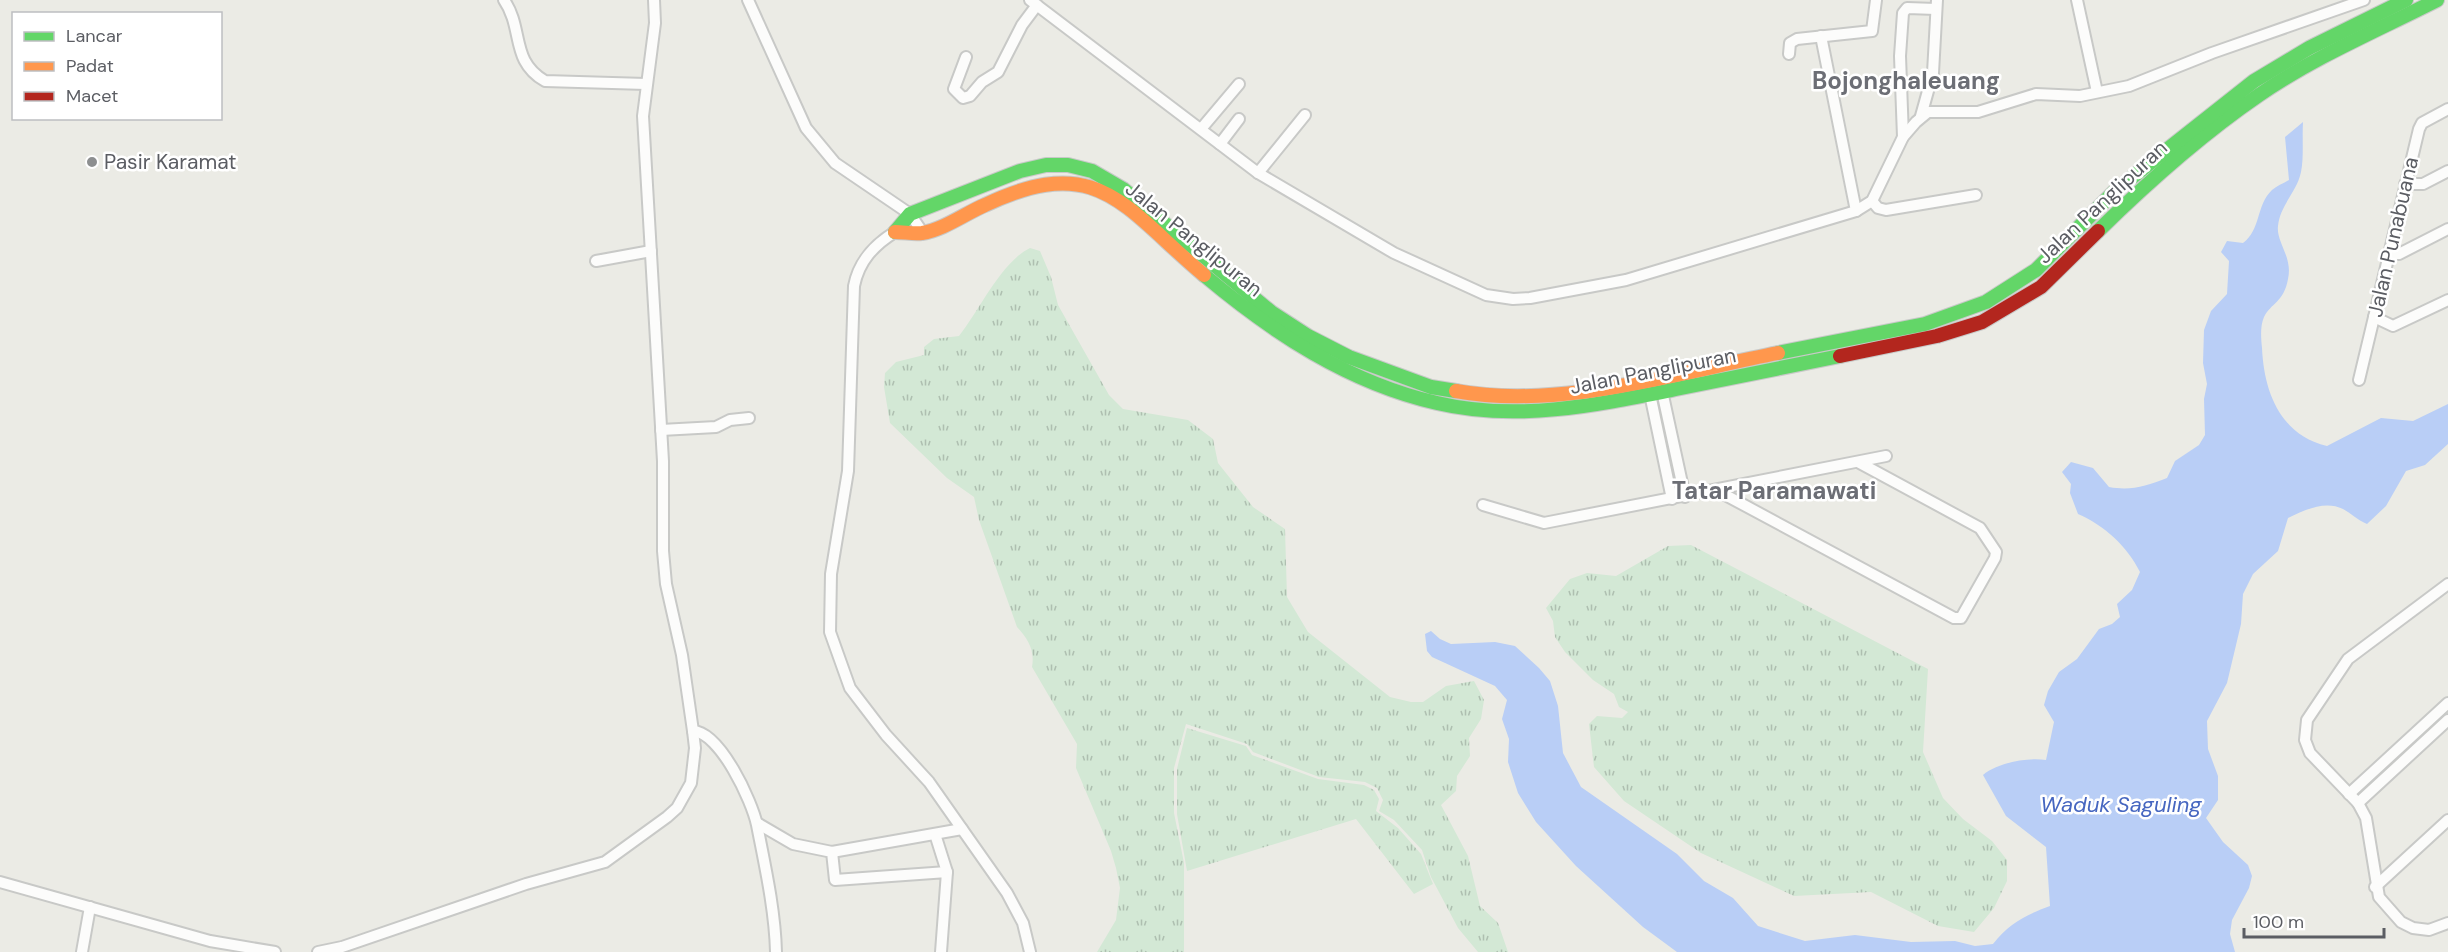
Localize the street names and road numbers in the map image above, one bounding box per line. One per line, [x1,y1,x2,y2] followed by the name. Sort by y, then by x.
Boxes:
[2031,134,2173,270] street label: Jalan Panglipuran
[2361,154,2425,320] street label: Jalan Punabuana
[1120,175,1268,303] street label: Jalan Panglipuran
[1568,341,1738,401] street label: Jalan Panglipuran

